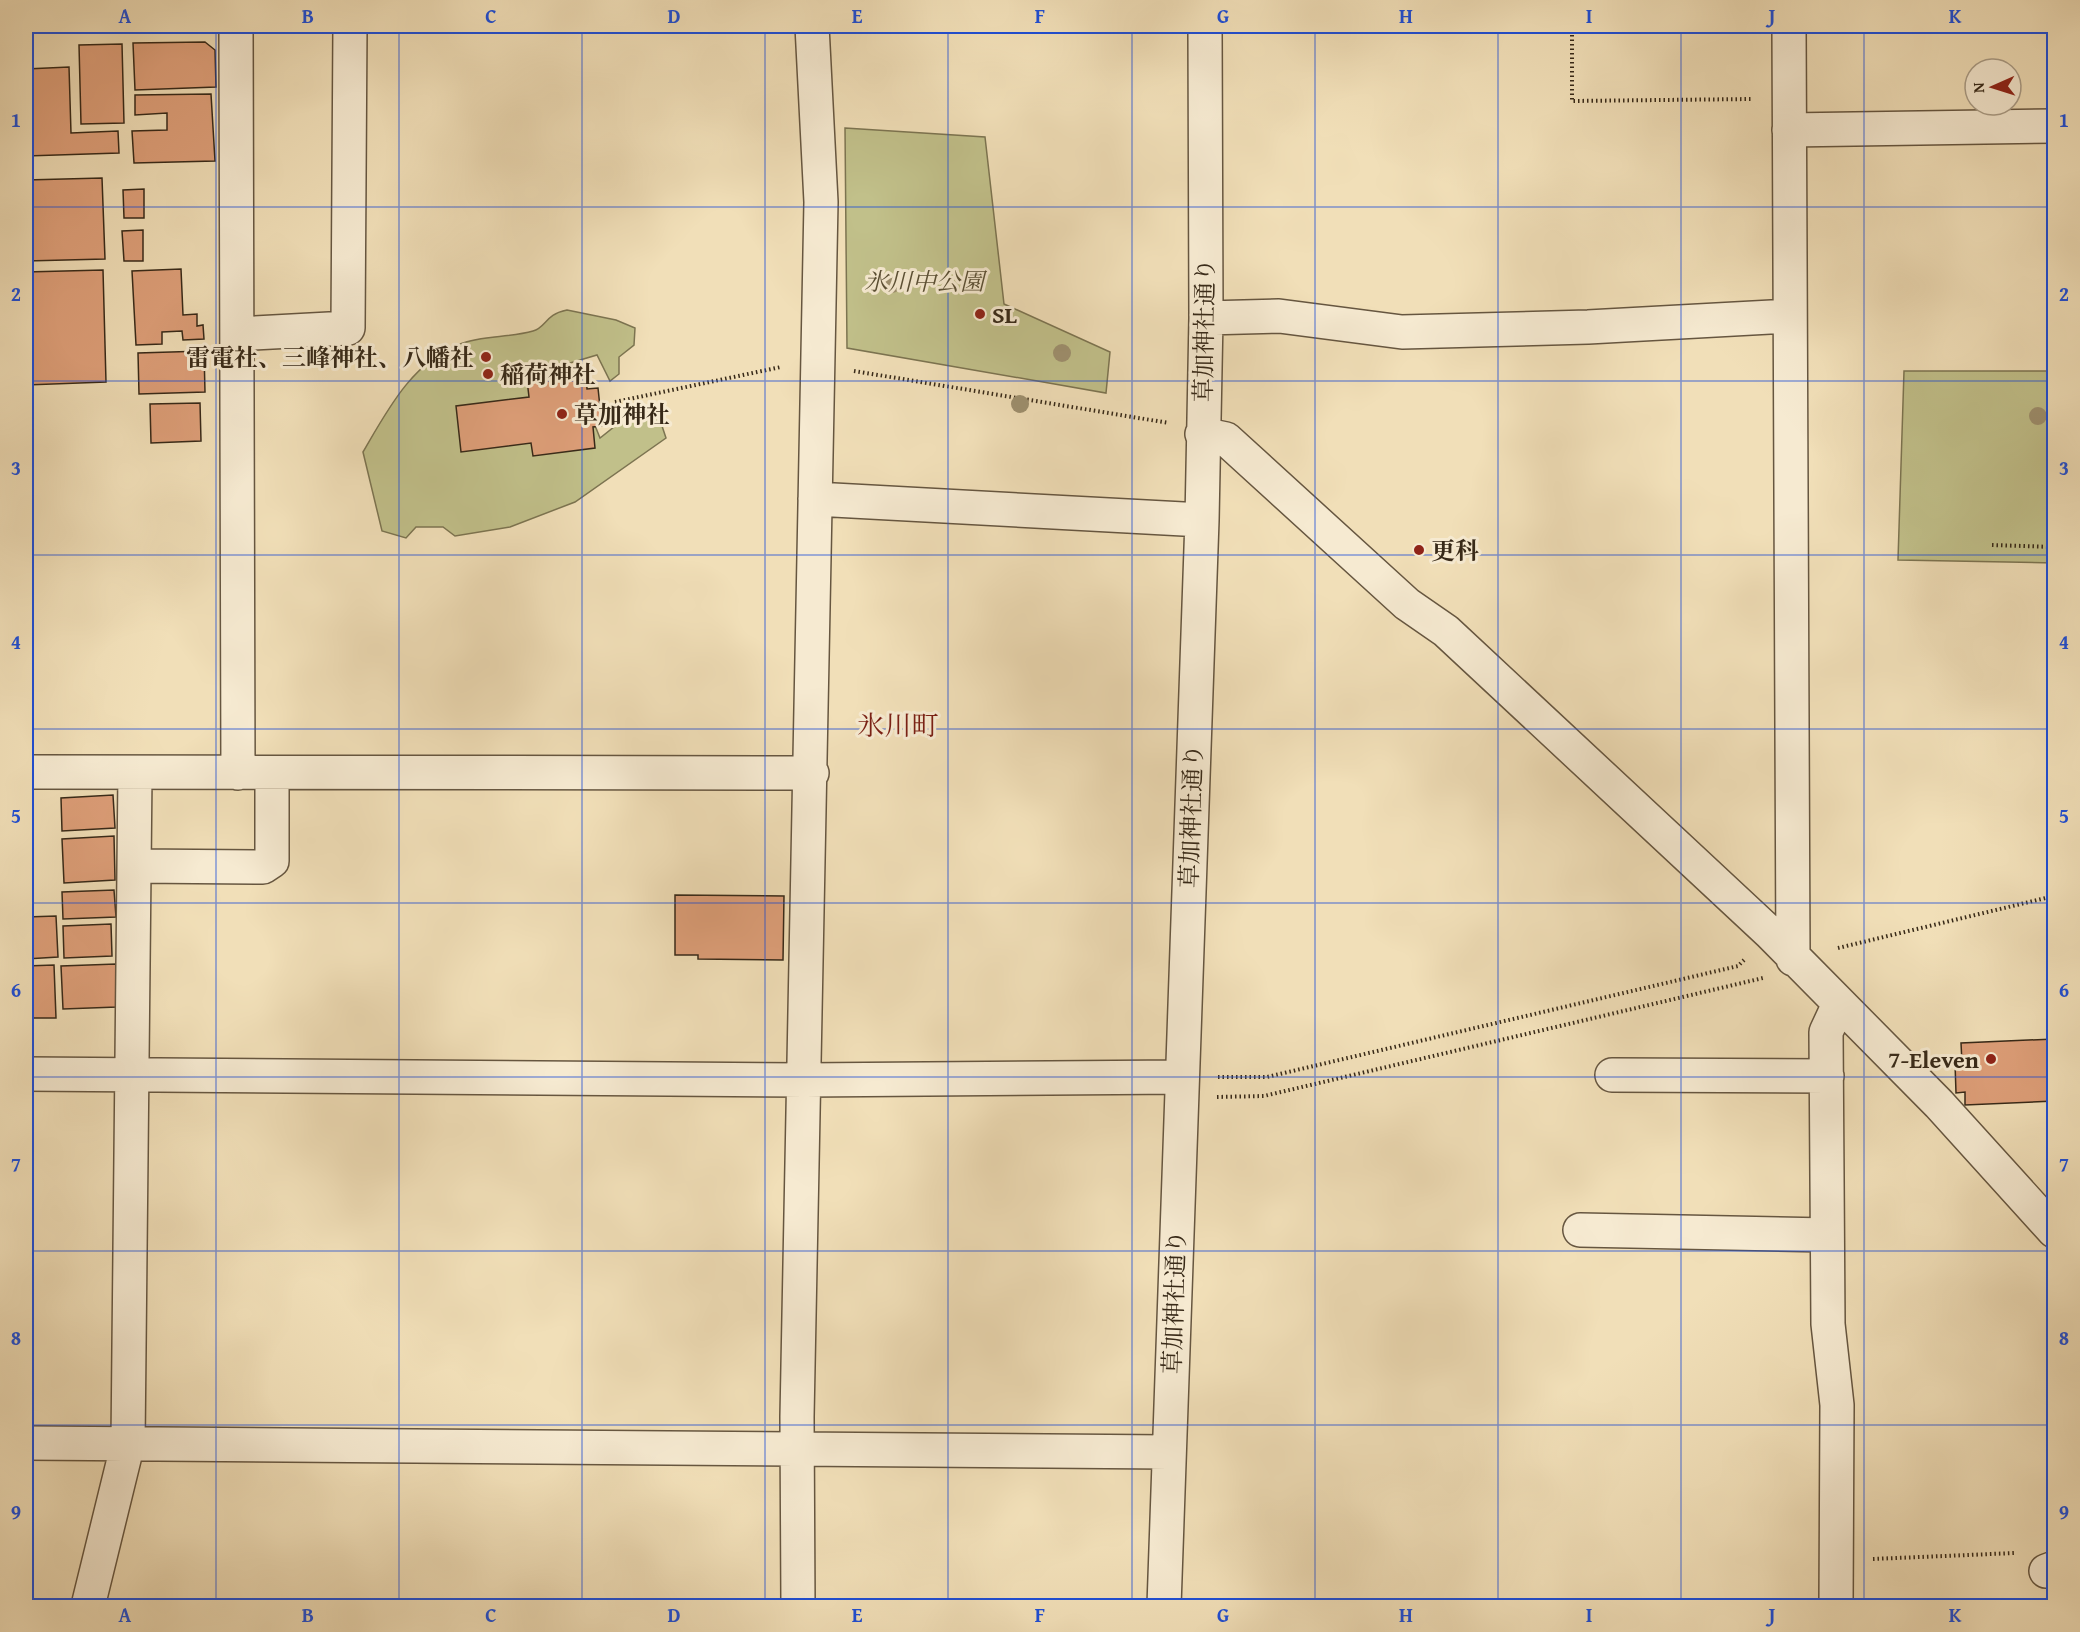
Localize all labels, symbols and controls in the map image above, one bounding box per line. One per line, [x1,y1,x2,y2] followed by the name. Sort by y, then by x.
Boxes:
[119,1,132,30] text: A
[302,1,314,30] text: B
[485,1,497,30] text: C
[667,1,681,30] text: D
[852,1,863,30] text: E
[1035,1,1045,30] text: F
[1217,1,1229,30] text: G
[1399,1,1413,30] text: H
[1586,1,1592,30] text: I
[1766,1,1776,30] text: J
[1949,1,1962,30] text: K
[1963,57,2023,117] north arrow
[1966,82,1990,94] text: N
[11,105,21,134] text: 1
[2059,105,2069,134] text: 1
[1185,258,1223,402] street label: 草加神社通り
[864,264,988,299] park label: 氷川中公園
[11,279,21,308] text: 2
[2059,279,2069,308] text: 2
[992,297,1018,332] place label: SL
[973,307,987,321] marker: SL
[186,340,474,375] place label: 雷電社、三峰神社、八幡社
[479,350,493,364] marker: 雷電社、三峰神社、八幡社
[500,357,596,392] place label: 稲荷神社
[481,367,495,381] marker: 稲荷神社
[574,397,670,432] place label: 草加神社
[555,407,569,421] marker: 草加神社
[11,453,21,482] text: 3
[2059,453,2069,482] text: 3
[1431,533,1479,568] place label: 更科
[1412,543,1426,557] marker: 更科
[11,627,21,656] text: 4
[2059,627,2069,656] text: 4
[858,705,939,745] district label: 氷川町
[1171,743,1211,889] street label: 草加神社通り
[11,801,21,830] text: 5
[2059,801,2069,830] text: 5
[11,975,21,1004] text: 6
[2059,975,2069,1004] text: 6
[1888,1042,1979,1077] place label: 7-Eleven
[1984,1052,1998,1066] marker: 7-Eleven
[11,1149,21,1178] text: 7
[2059,1149,2069,1178] text: 7
[1154,1229,1194,1375] street label: 草加神社通り
[11,1323,21,1352] text: 8
[2059,1323,2069,1352] text: 8
[11,1497,21,1526] text: 9
[2059,1497,2069,1526] text: 9
[119,1600,132,1629] text: A
[302,1600,314,1629] text: B
[485,1600,497,1629] text: C
[667,1600,681,1629] text: D
[852,1600,863,1629] text: E
[1035,1600,1045,1629] text: F
[1217,1600,1229,1629] text: G
[1399,1600,1413,1629] text: H
[1586,1600,1592,1629] text: I
[1766,1600,1776,1629] text: J
[1949,1600,1962,1629] text: K

